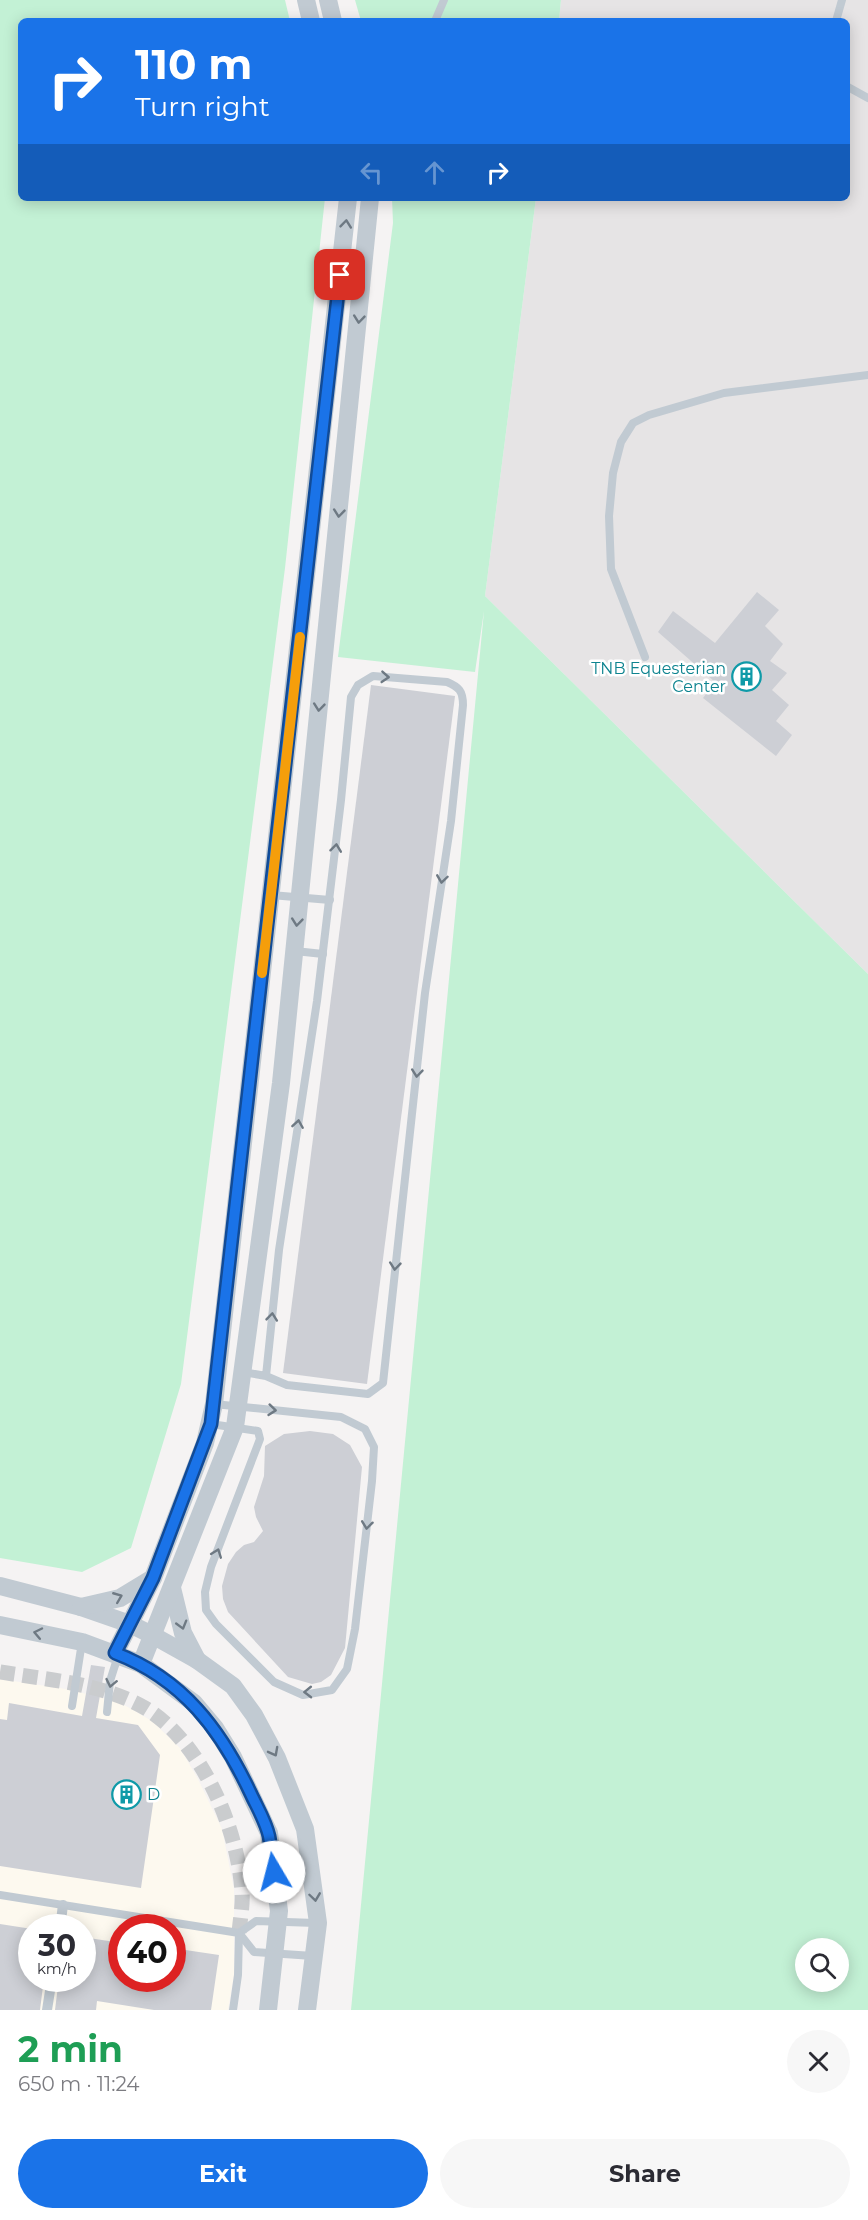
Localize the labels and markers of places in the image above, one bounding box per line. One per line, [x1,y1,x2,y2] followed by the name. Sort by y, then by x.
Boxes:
[314,249,365,300] pin
[591,659,726,696] place label: TNB Equesterian Center
[731,661,763,693] building icon: TNB Equesterian Center
[110,1778,142,1810] building icon: D
[147,1785,160,1804] place label: D

